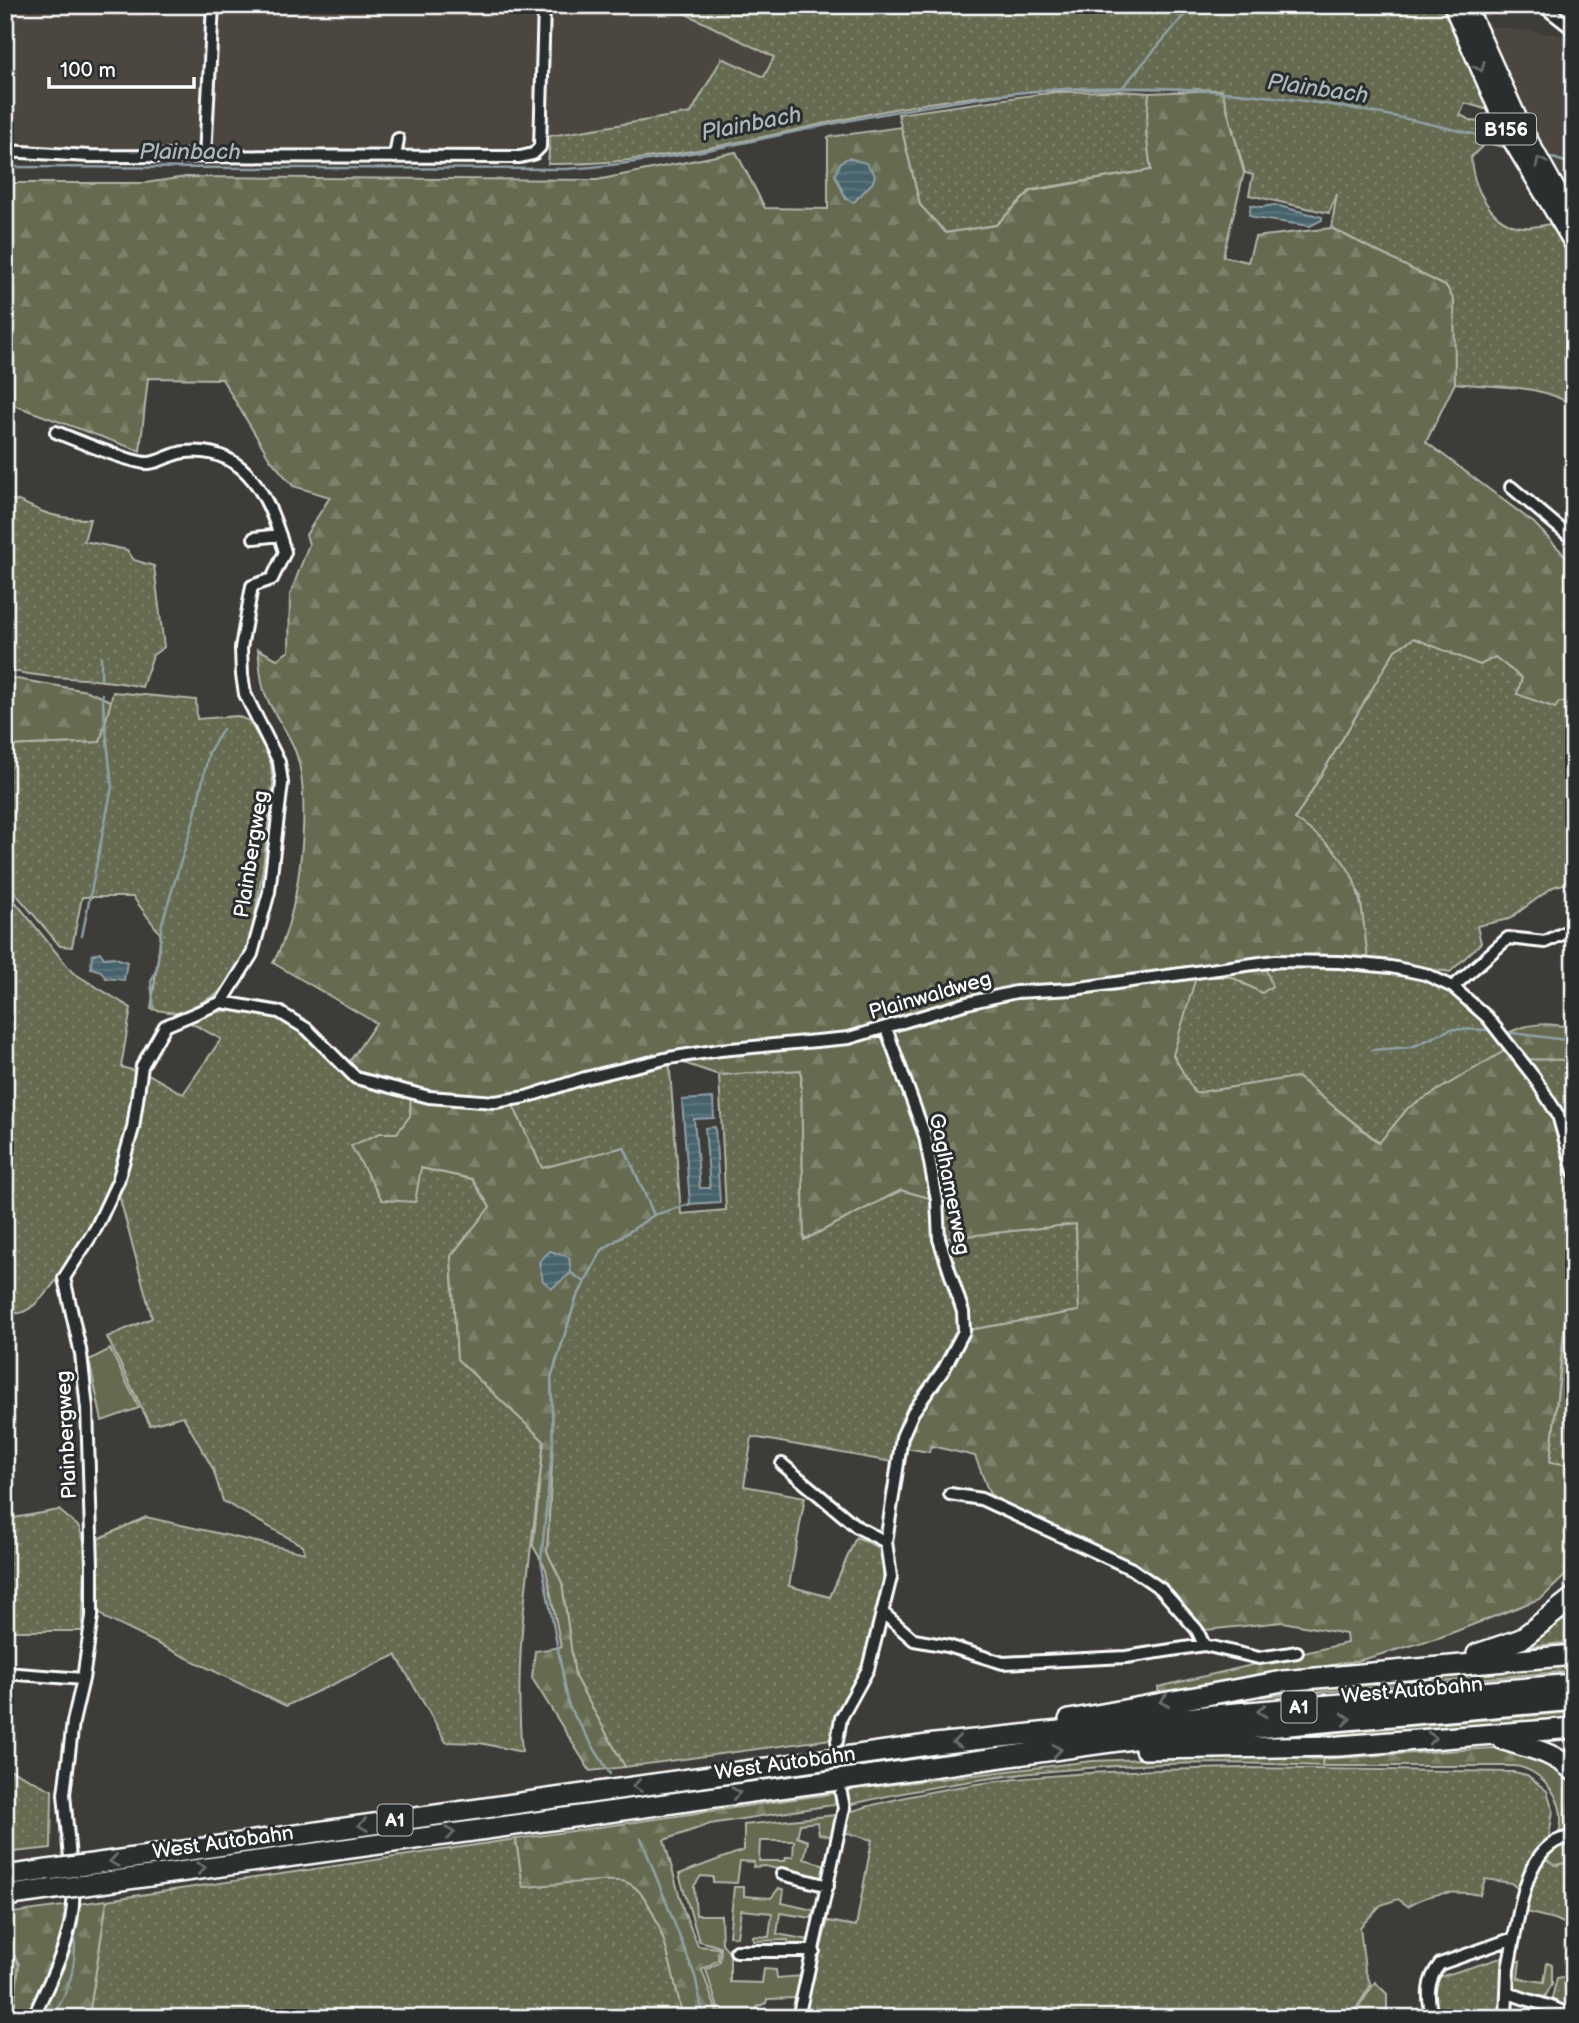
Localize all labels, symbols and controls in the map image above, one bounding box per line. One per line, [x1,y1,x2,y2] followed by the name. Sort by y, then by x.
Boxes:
[49,46,194,90] scale bar
[60,58,116,83] text: 100 m
[1472,60,1486,73] one-way arrow
[1266,68,1371,110] water label: Plainbach
[699,100,804,147] water label: Plainbach
[1476,113,1536,144] road number: B156
[139,138,241,166] water label: Plainbach
[1534,157,1548,169] one-way arrow
[229,789,274,920] street label: Plainbergweg
[866,966,994,1025] street label: Plainwaldweg
[924,1111,976,1257] street label: Gaglhamerweg
[51,1370,82,1500] street label: Plainbergweg
[1340,1672,1484,1709] street label: West Autobahn
[1282,1692,1316,1722] road number: A1
[1158,1693,1170,1708] one-way arrow
[1256,1703,1267,1718] one-way arrow
[1341,1712,1352,1727] one-way arrow
[1427,1731,1438,1746] one-way arrow
[951,1734,963,1749] one-way arrow
[713,1741,857,1786] street label: West Autobahn
[1051,1743,1063,1758] one-way arrow
[631,1778,643,1793] one-way arrow
[730,1786,742,1801] one-way arrow
[378,1804,412,1836] road number: A1
[357,1817,369,1832] one-way arrow
[151,1820,295,1865] street label: West Autobahn
[445,1825,456,1840] one-way arrow
[108,1853,119,1868] one-way arrow
[195,1861,207,1876] one-way arrow

